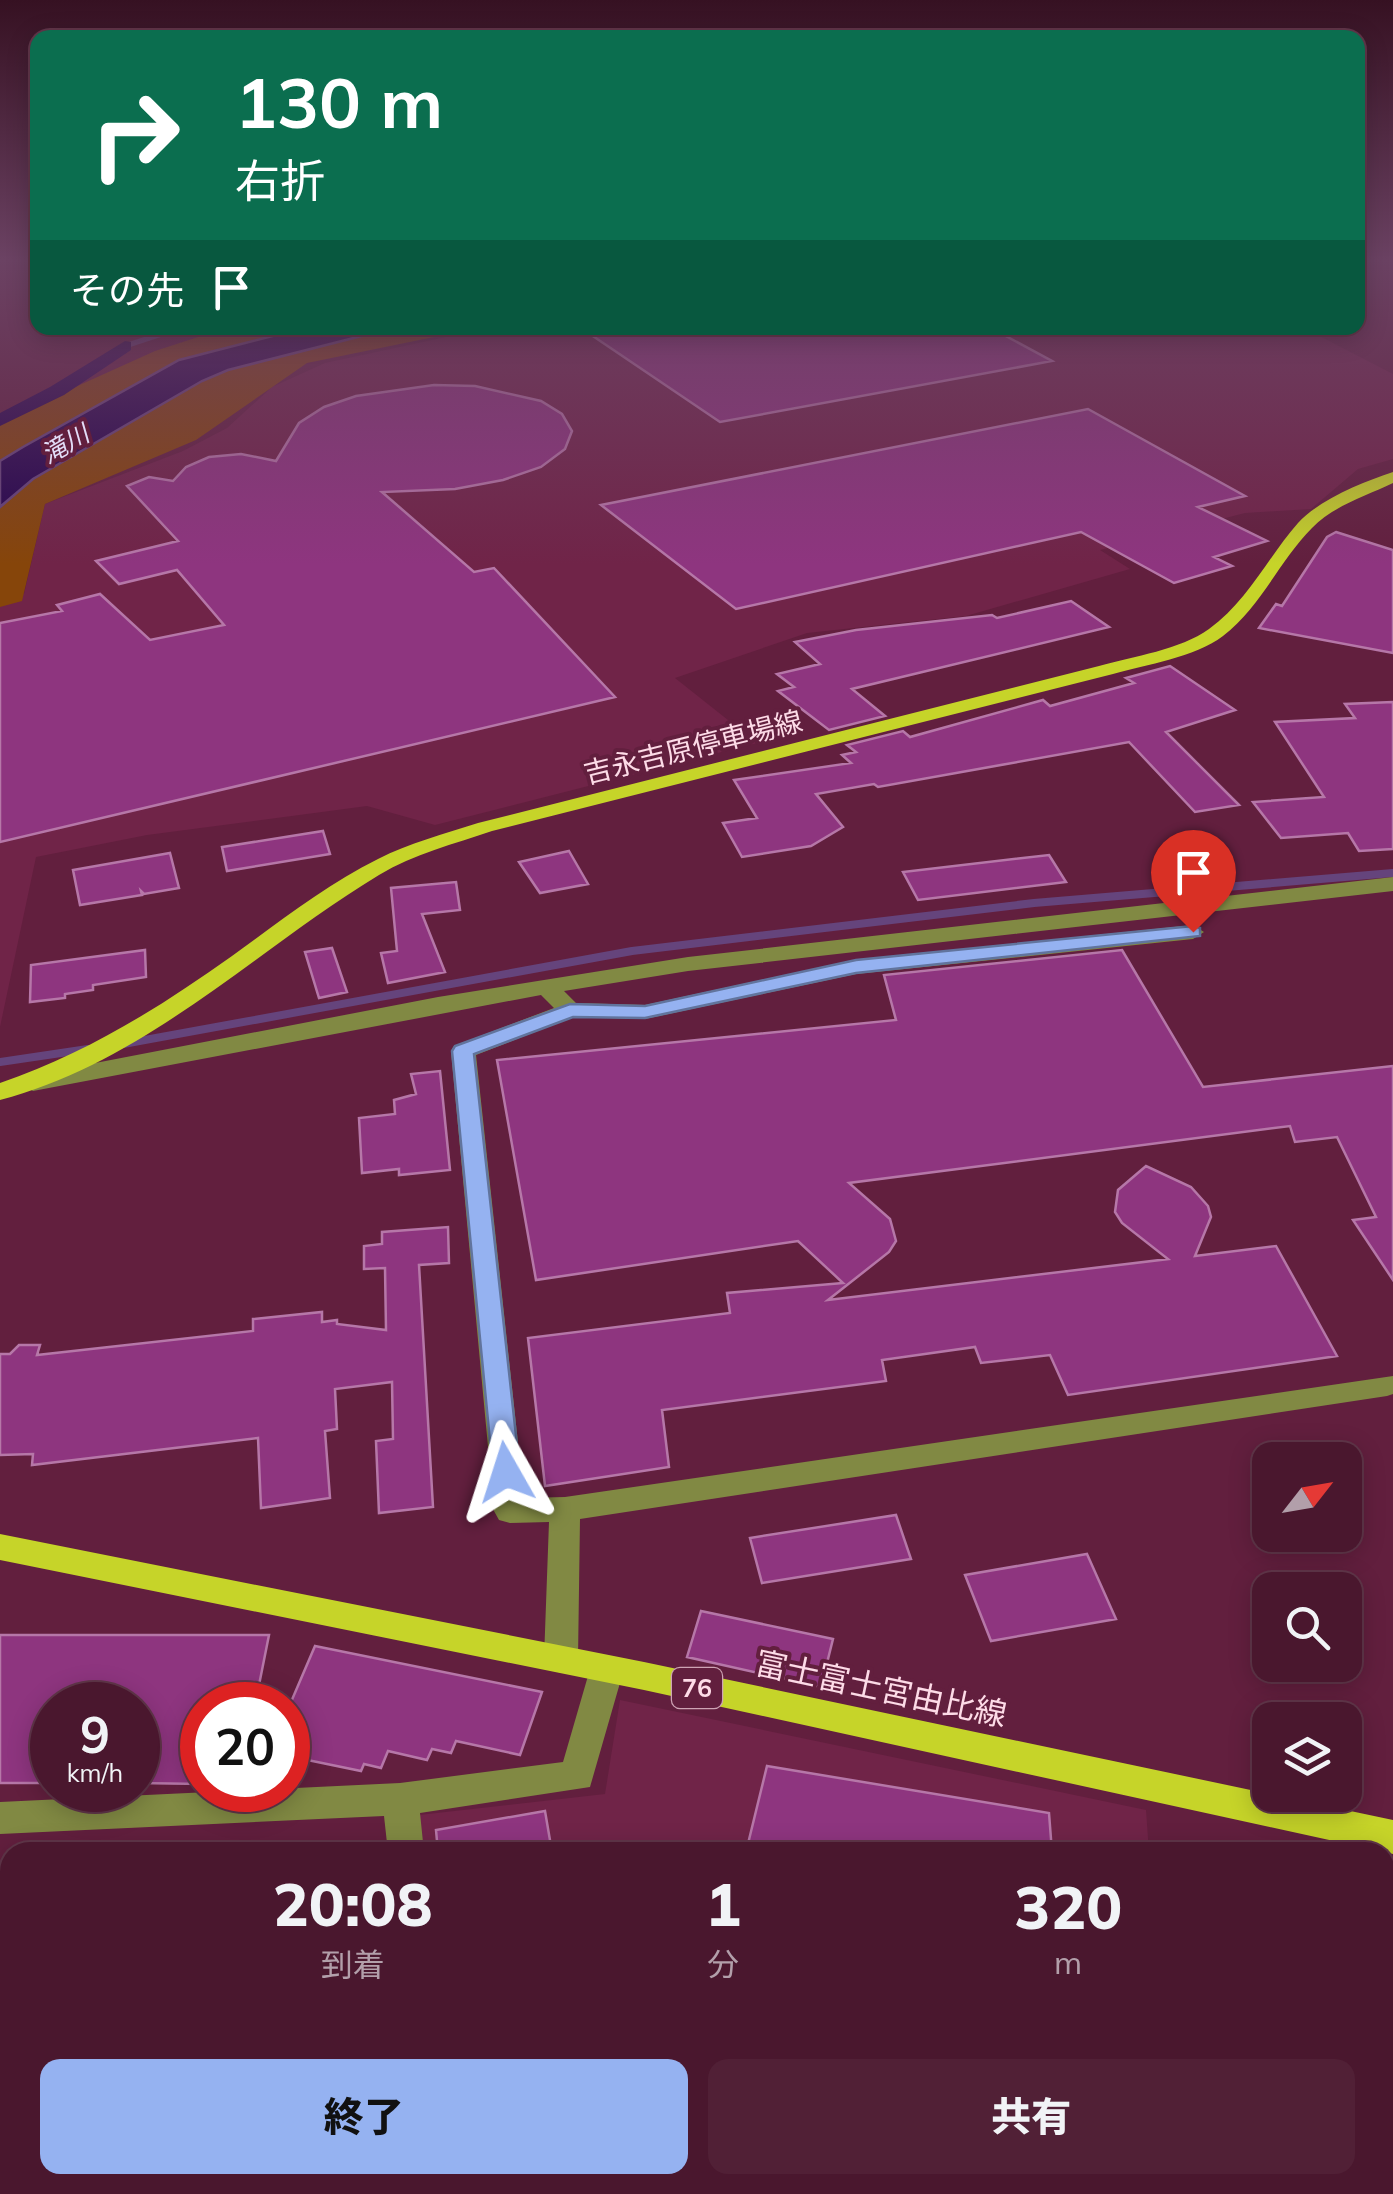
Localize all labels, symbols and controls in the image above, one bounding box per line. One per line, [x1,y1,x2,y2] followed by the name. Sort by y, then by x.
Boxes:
[235,58,443,146] text: 130 m
[70,70,200,200] icon: right
[235,152,325,208] text: 右折
[204,260,259,315] icon: arrive
[70,266,184,314] text: その先
[35,416,97,469] water label: 滝川
[580,702,806,791] street label: 吉永吉原停車場線
[1151,830,1236,933] pin
[1166,845,1221,900] icon: arrive
[454,1420,558,1524] position arrow
[1252,1442,1362,1552] north arrow
[1252,1442,1362,1812] map controls
[1252,1572,1362,1682] button: search
[752,1642,1011,1734] street label: 富士富士宮由比線
[672,1668,722,1708] road number: 76
[180,1682,310,1812] speed limit sign: 20
[1252,1702,1362,1812] button: layers
[80,1703,110,1766] text: 9
[67,1757,123,1788] text: km/h
[273,1866,432,1941] text: 20:08
[705,1866,741,1941] text: 1
[1014,1869,1122,1944] text: 320
[1054,1942,1082,1982] text: m
[321,1944,385,1984] text: 到着
[707,1944,739,1984] text: 分
[40,2059,688,2174] button: 終了
[708,2059,1355,2174] button: 共有

